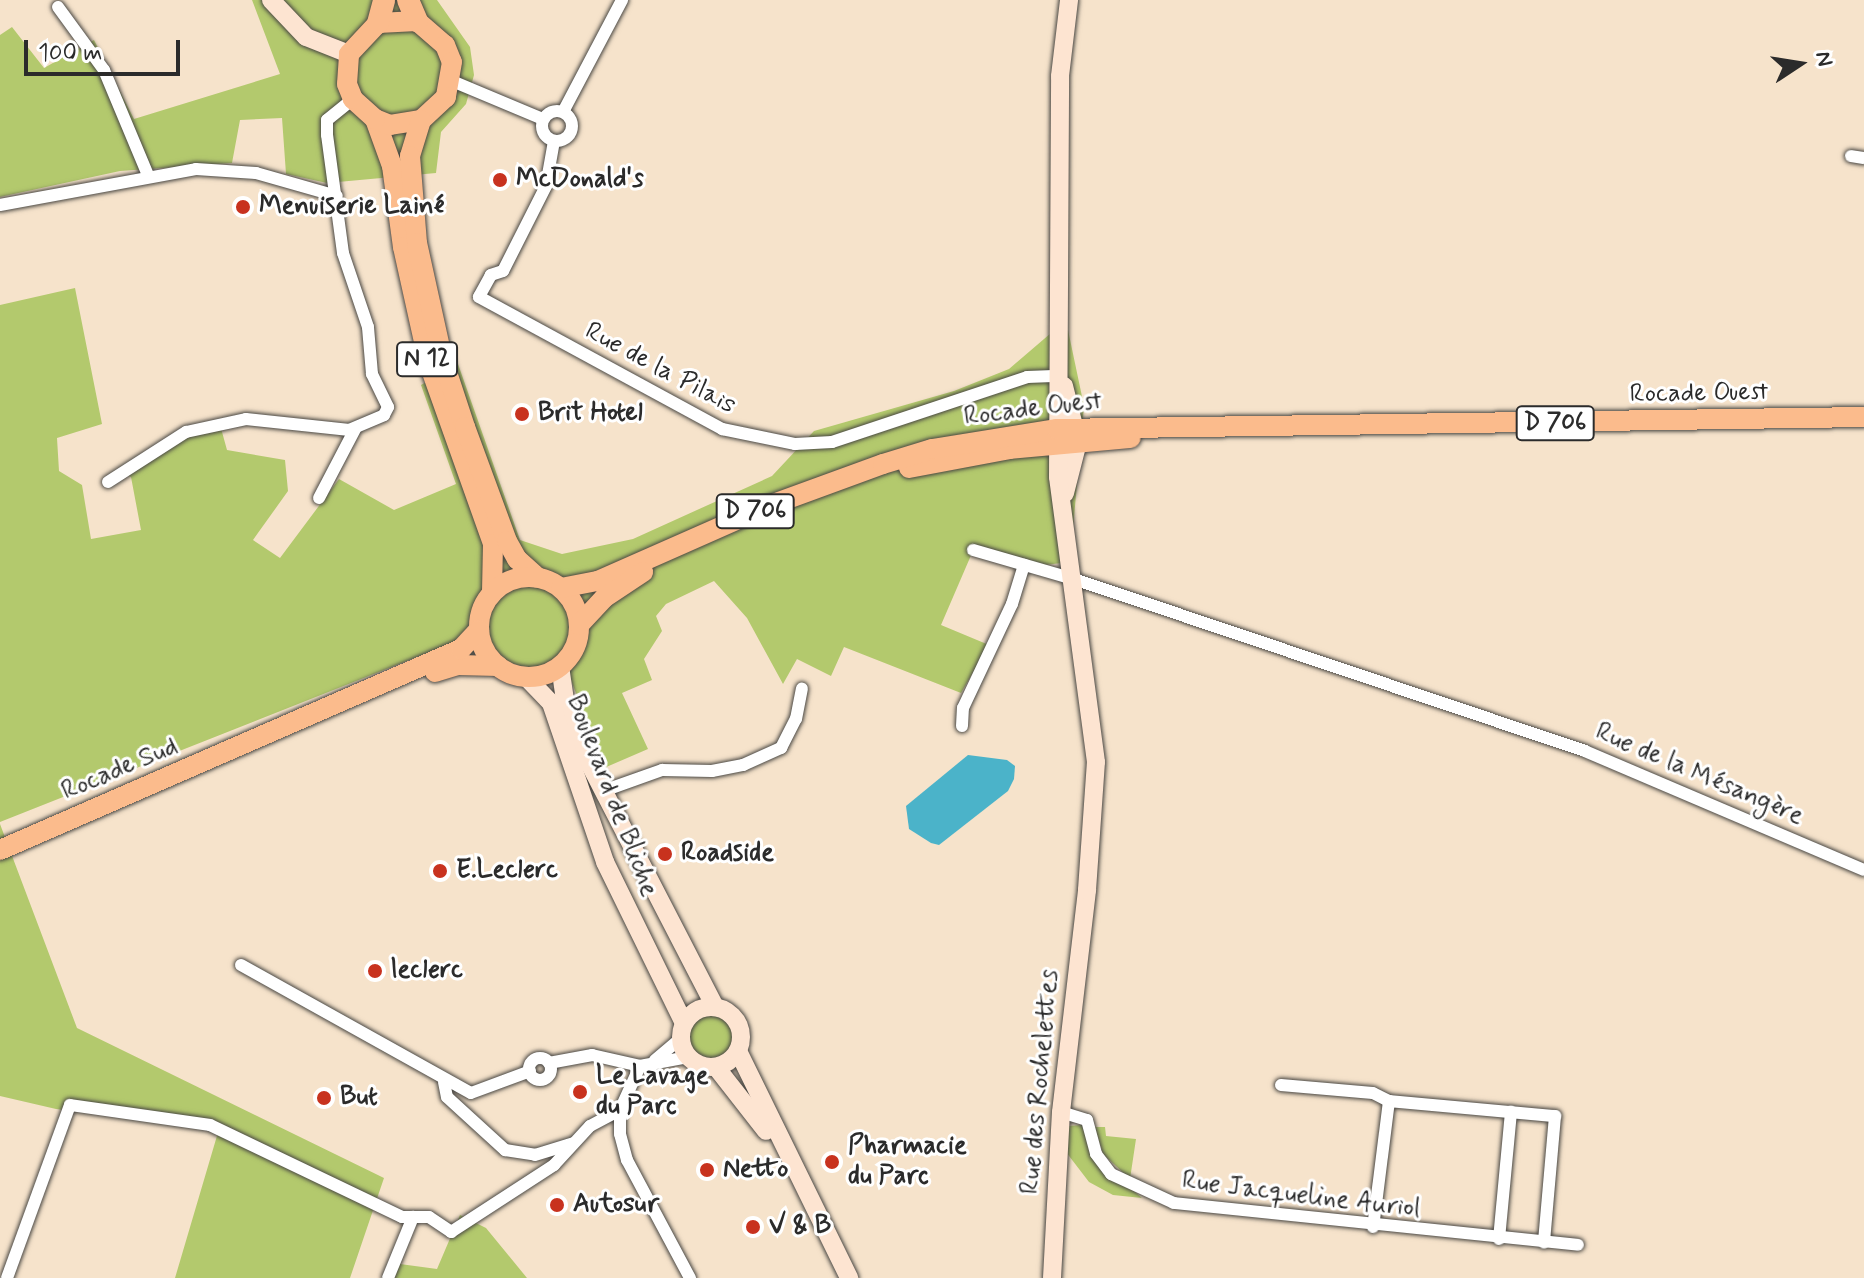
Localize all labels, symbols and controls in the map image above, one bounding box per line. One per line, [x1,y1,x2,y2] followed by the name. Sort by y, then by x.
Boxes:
[28,24,184,74] scale bar
[1760,24,1840,104] north arrow
[38,38,102,69] text: 100 m
[1808,49,1839,69] text: N
[516,164,644,196] place label: McDonald's
[491,171,509,189] marker: McDonald's
[259,191,444,223] place label: Menuiserie Lainé
[234,198,252,216] marker: Menuiserie Lainé
[582,318,738,420] street label: Rue de la Pilais
[395,339,459,379] road number: N 12
[1629,377,1769,411] street label: Rocade Ouest
[962,386,1104,434] street label: Rocade Ouest
[538,398,643,430] place label: Brit Hotel
[1515,403,1595,443] road number: D 706
[513,405,531,423] marker: Brit Hotel
[715,491,795,531] road number: D 706
[558,691,664,901] street label: Boulevard de Bliche
[1589,717,1809,833] street label: Rue de la Mésangère
[57,732,183,808] street label: Rocade Sud
[681,838,774,870] place label: Roadside
[656,845,674,863] marker: Roadside
[456,855,558,887] place label: E.Leclerc
[431,862,449,880] marker: E.Leclerc
[391,955,463,987] place label: leclerc
[366,962,384,980] marker: leclerc
[1016,969,1066,1195] street label: Rue des Rochelettes
[596,1061,712,1122] place label: Le Lavage du Parc
[340,1082,378,1114] place label: But
[571,1083,589,1101] marker: Le Lavage du Parc
[315,1089,333,1107] marker: But
[848,1131,967,1192] place label: Pharmacie du Parc
[823,1153,841,1171] marker: Pharmacie du Parc
[723,1154,788,1186] place label: Netto
[698,1161,716,1179] marker: Netto
[1185,1166,1417,1226] street label: Rue Jacqueline Auriol
[573,1189,659,1221] place label: Autosur
[548,1196,566,1214] marker: Autosur
[769,1211,831,1243] place label: V & B
[744,1218,762,1236] marker: V & B

